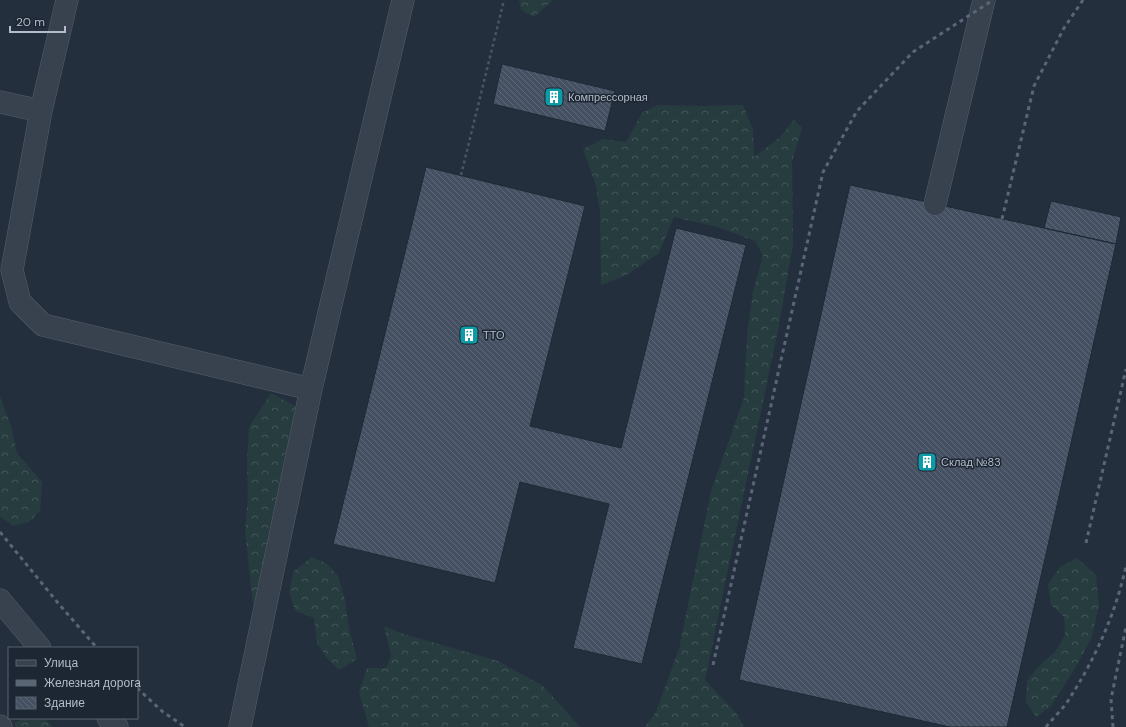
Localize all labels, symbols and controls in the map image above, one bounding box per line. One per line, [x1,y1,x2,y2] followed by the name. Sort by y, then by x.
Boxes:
[10,8,65,34] scale bar
[16,14,45,30] text: 20 m
[543,86,565,108] building icon: Компрессорная
[568,90,648,104] place label: Компрессорная
[458,324,480,346] building icon: ТТО
[483,328,505,342] place label: ТТО
[916,451,938,473] building icon: Склад №83
[941,455,1001,469] place label: Склад №83
[8,647,138,719] legend
[44,655,78,671] text: Улица
[44,675,141,691] text: Железная дорога
[44,695,85,711] text: Здание

